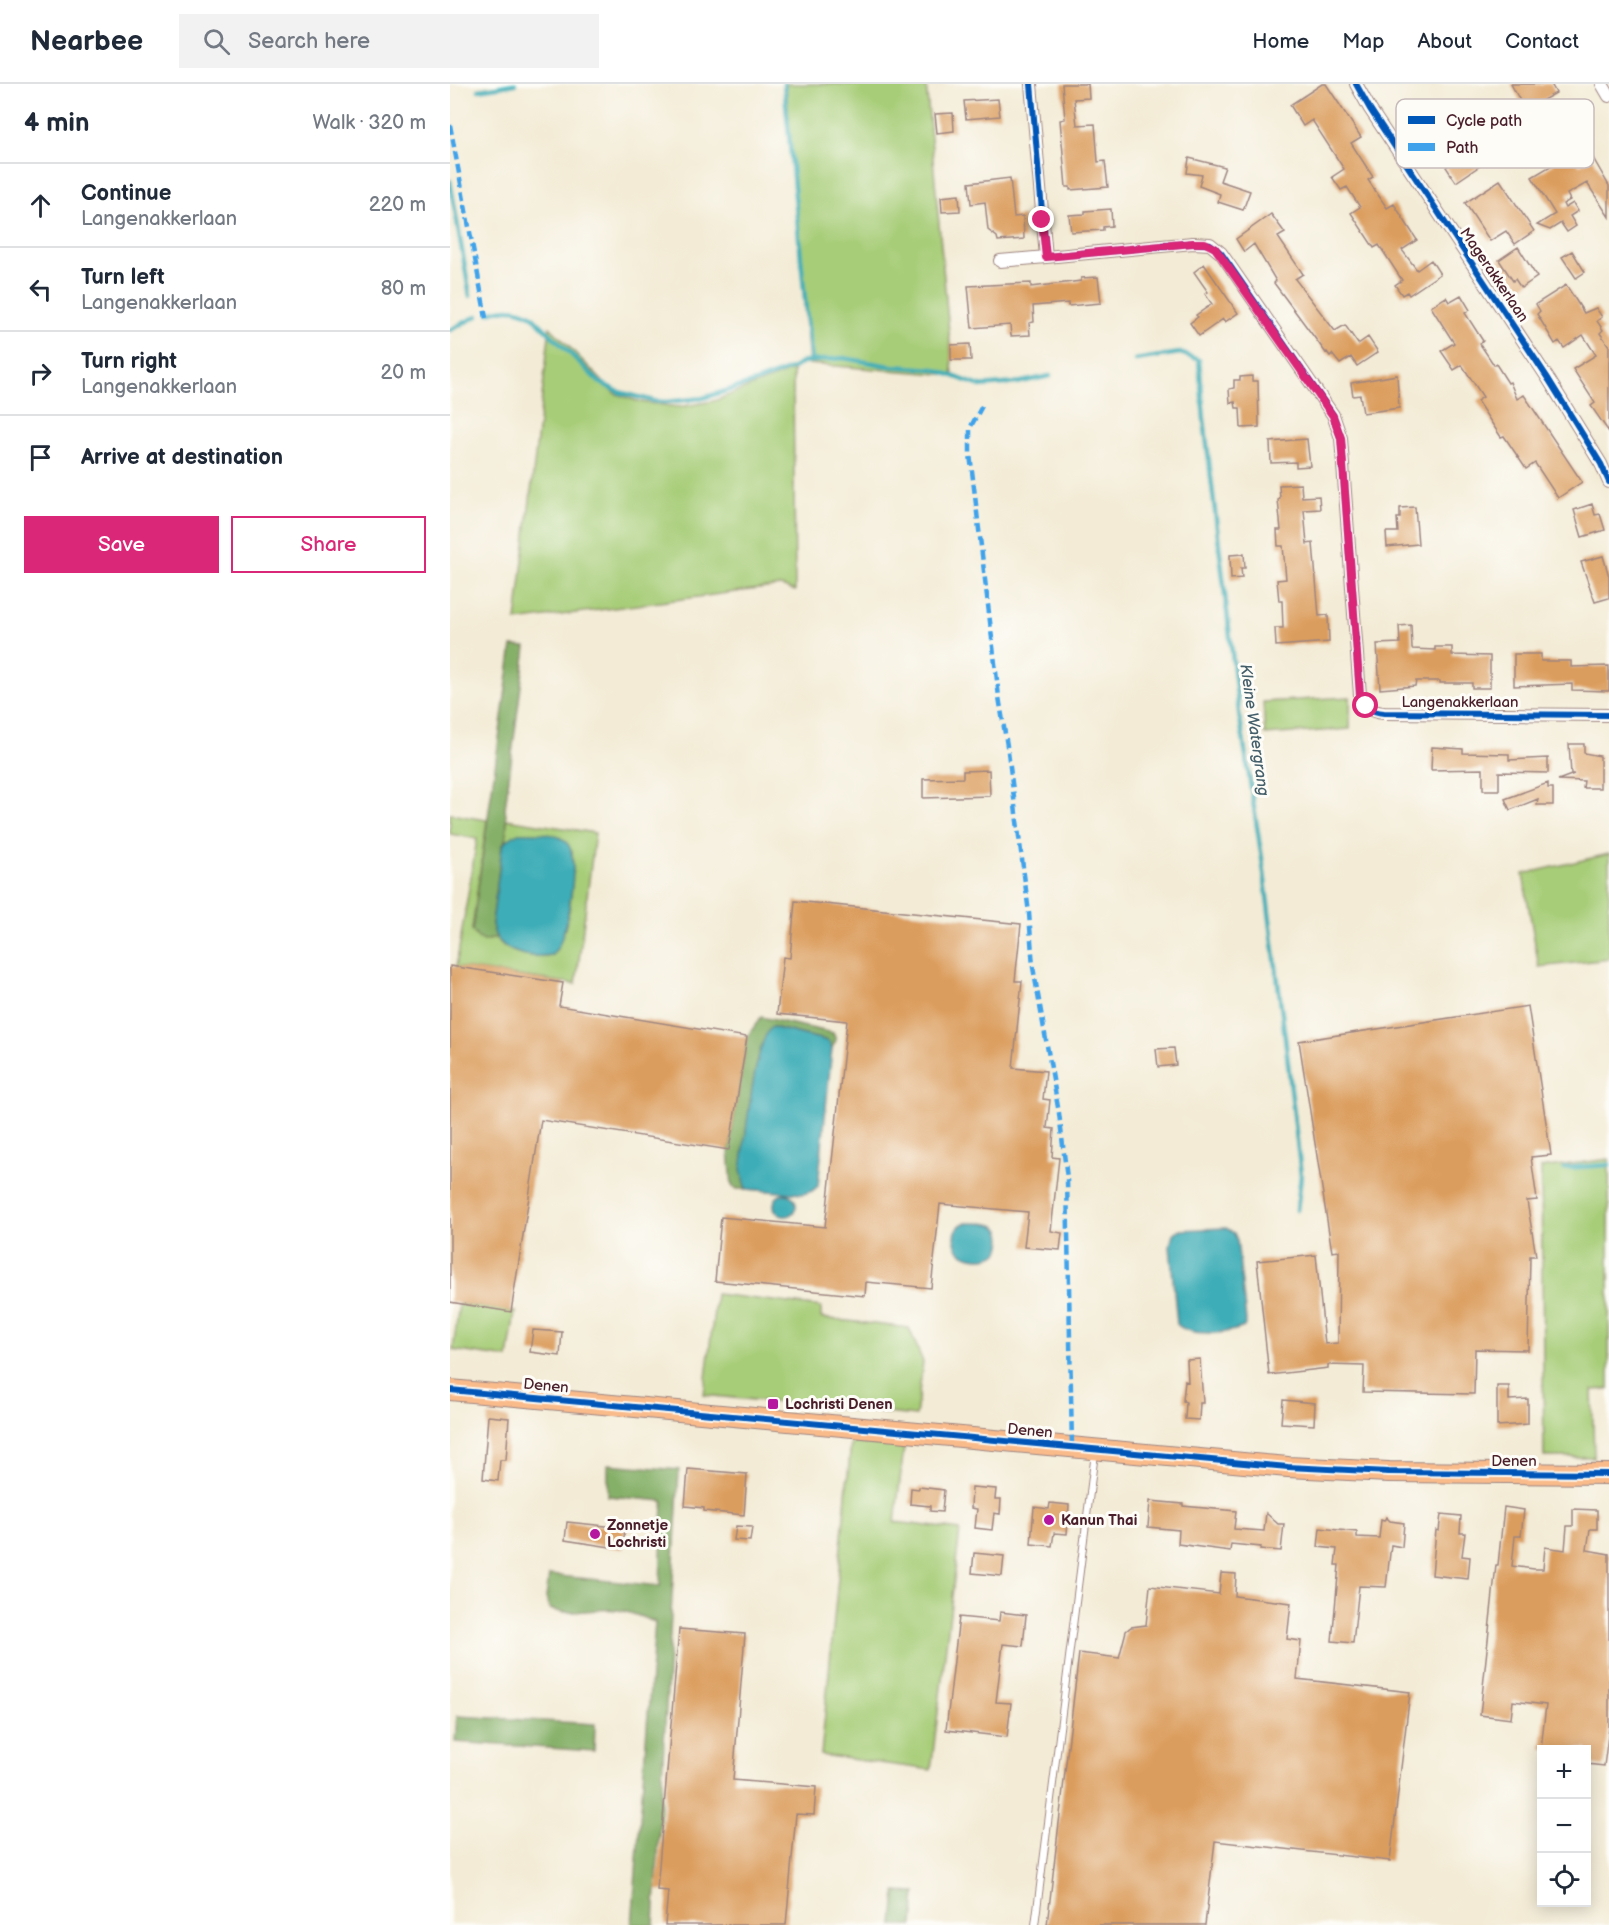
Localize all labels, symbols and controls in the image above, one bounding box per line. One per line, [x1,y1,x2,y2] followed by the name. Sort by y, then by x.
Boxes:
[179,14,599,68] search box
[30,25,143,58] text: Nearbee
[200,25,233,58] icon: search
[248,28,370,55] text: Search here
[1252,29,1309,54] text: Home
[1342,29,1384,54] text: Map
[1417,29,1472,54] text: About
[1505,29,1579,54] text: Contact
[1396,99,1594,168] legend
[24,108,89,139] text: 4 min
[312,111,426,135] text: Walk · 320 m
[1446,112,1522,131] text: Cycle path
[1446,139,1478,158] text: Path
[81,180,171,207] text: Continue
[24,189,57,222] icon: ahead
[369,193,426,217] text: 220 m
[1028,206,1054,232] route end
[81,207,237,231] text: Langenakkerlaan
[1455,224,1533,326] street label: Magerakkerlaan
[81,264,165,291] text: Turn left
[24,273,57,306] icon: left
[381,277,426,301] text: 80 m
[81,291,237,315] text: Langenakkerlaan
[81,348,177,375] text: Turn right
[24,357,57,390] icon: right
[381,361,426,385] text: 20 m
[81,375,237,399] text: Langenakkerlaan
[24,441,57,474] icon: arrive
[81,444,283,471] text: Arrive at destination
[24,516,219,573] button: Save
[231,516,426,573] button: Share
[1235,663,1273,797] water label: Kleine Watergrang
[1352,692,1378,718] route start
[1401,693,1519,712] street label: Langenakkerlaan
[523,1375,569,1397] street label: Denen
[785,1395,893,1414] place label: Lochristi Denen
[766,1397,780,1411] marker: Lochristi Denen
[1007,1420,1053,1442] street label: Denen
[1491,1452,1537,1471] street label: Denen
[1061,1511,1137,1530] place label: Kanun Thai
[1042,1513,1056,1527] marker: Kanun Thai
[607,1516,669,1552] place label: Zonnetje Lochristi
[588,1527,602,1541] marker: Zonnetje Lochristi
[1537,1745,1591,1907] map controls
[1537,1745,1591,1799] button: +
[1537,1799,1591,1853] button: −
[1537,1853,1591,1907] button: locate

